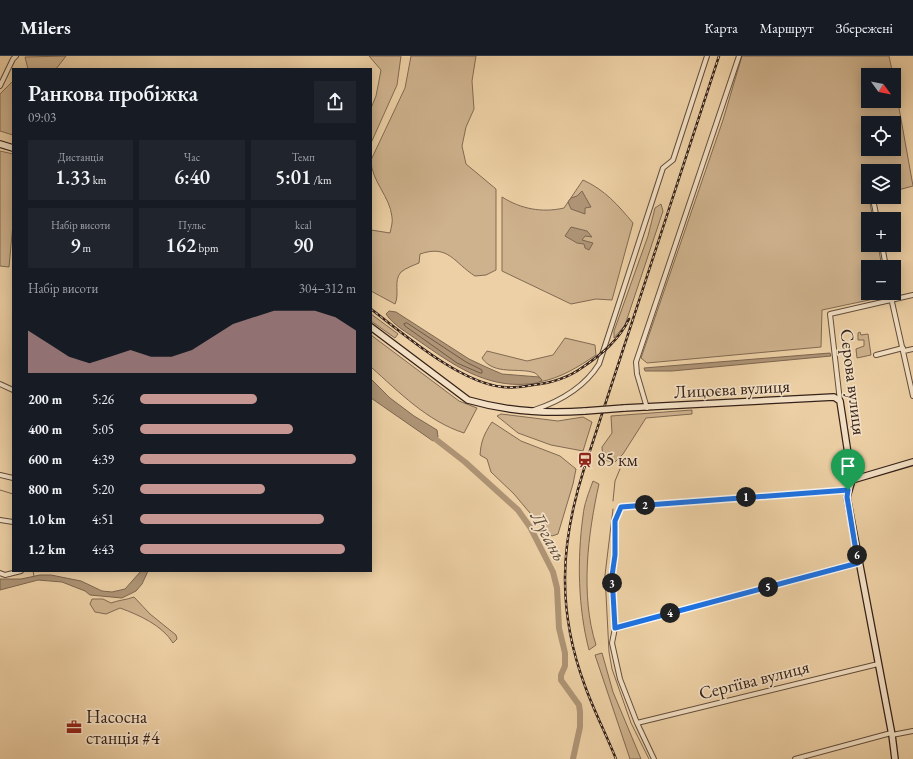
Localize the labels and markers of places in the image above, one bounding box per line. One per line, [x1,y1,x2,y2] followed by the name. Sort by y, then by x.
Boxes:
[597,448,638,471] place label: 85 км
[831,449,865,490] pin
[576,451,594,469] station icon: 85 км
[736,487,756,507] pin: 1
[635,495,655,515] pin: 2
[847,545,867,565] pin: 6
[602,573,622,593] pin: 3
[758,577,778,597] pin: 5
[660,603,680,623] pin: 4
[86,705,160,749] place label: Насосна станція #4
[65,718,83,736] office icon: Насосна станція #4

